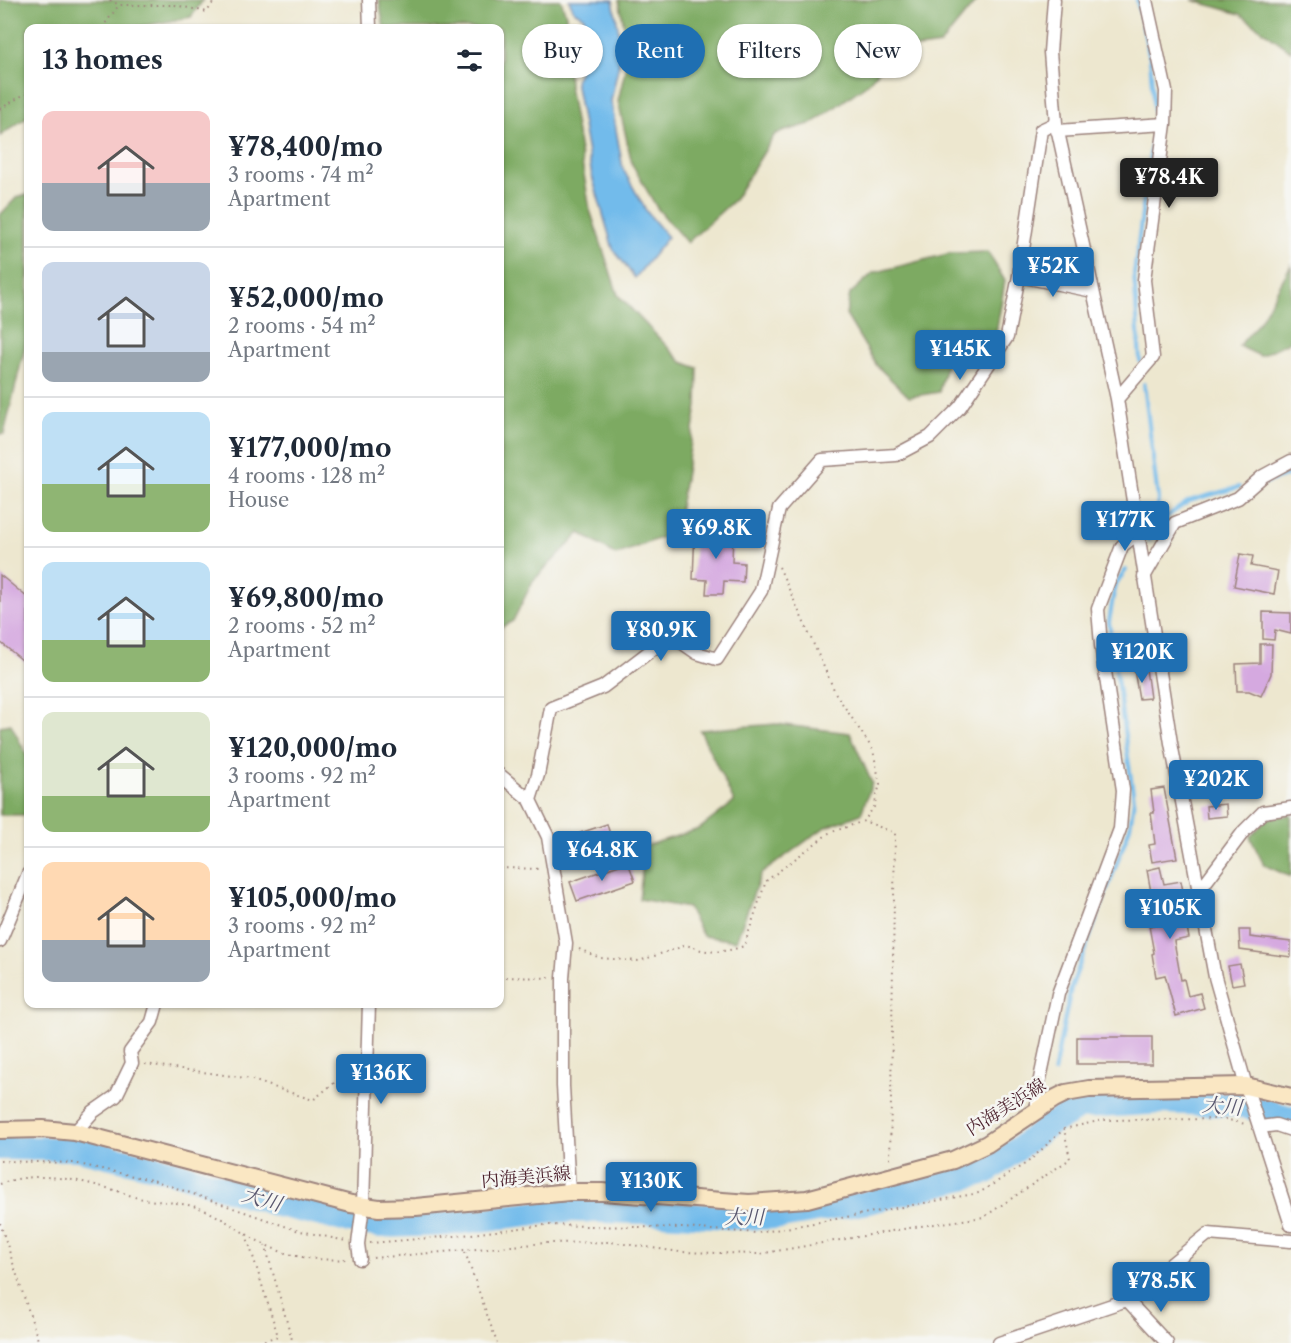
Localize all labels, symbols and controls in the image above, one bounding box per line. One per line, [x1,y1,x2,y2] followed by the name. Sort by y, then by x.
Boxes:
[522,24,603,78] chip: Buy
[615,24,705,78] chip: Rent
[717,24,822,78] chip: Filters
[834,24,922,78] chip: New
[42,44,163,76] text: 13 homes
[453,44,486,77] icon: filters
[228,131,383,163] text: ¥78,400/mo
[90,135,162,207] icon: home
[1120,158,1218,209] pin: ¥78.4K
[228,163,374,187] text: 3 rooms · 74 m²
[1134,165,1204,189] text: ¥78.4K
[228,187,331,211] text: Apartment
[1017,247,1089,298] pin: ¥52K
[1027,254,1079,278] text: ¥52K
[228,282,384,314] text: ¥52,000/mo
[90,286,162,358] icon: home
[228,314,376,338] text: 2 rooms · 54 m²
[918,330,1002,381] pin: ¥145K
[929,337,991,361] text: ¥145K
[228,338,331,362] text: Apartment
[228,432,391,464] text: ¥177,000/mo
[90,436,162,508] icon: home
[228,464,385,488] text: 4 rooms · 128 m²
[228,488,289,512] text: House
[1083,501,1167,552] pin: ¥177K
[1095,508,1155,532] text: ¥177K
[667,509,765,560] pin: ¥69.8K
[681,516,751,540] text: ¥69.8K
[228,582,384,614] text: ¥69,800/mo
[90,586,162,658] icon: home
[612,611,710,662] pin: ¥80.9K
[228,614,376,638] text: 2 rooms · 52 m²
[625,618,697,642] text: ¥80.9K
[1100,633,1184,684] pin: ¥120K
[228,638,331,662] text: Apartment
[1110,640,1174,664] text: ¥120K
[228,732,397,764] text: ¥120,000/mo
[90,736,162,808] icon: home
[1174,760,1258,811] pin: ¥202K
[228,764,376,788] text: 3 rooms · 92 m²
[1183,767,1249,791] text: ¥202K
[228,788,331,812] text: Apartment
[553,831,651,882] pin: ¥64.8K
[566,838,638,862] text: ¥64.8K
[228,882,396,914] text: ¥105,000/mo
[90,886,162,958] icon: home
[1128,889,1212,940] pin: ¥105K
[1139,896,1201,920] text: ¥105K
[228,914,376,938] text: 3 rooms · 92 m²
[228,938,331,962] text: Apartment
[339,1054,423,1105] pin: ¥136K
[350,1061,412,1085] text: ¥136K
[962,1074,1050,1140] street label: 内海美浜線
[1201,1092,1245,1120] water label: 大川
[480,1162,572,1192] street label: 内海美浜線
[609,1162,693,1213] pin: ¥130K
[620,1169,682,1193] text: ¥130K
[239,1182,286,1217] water label: 大川
[724,1205,766,1229] water label: 大川
[1112,1262,1210,1313] pin: ¥78.5K
[1127,1269,1196,1293] text: ¥78.5K

